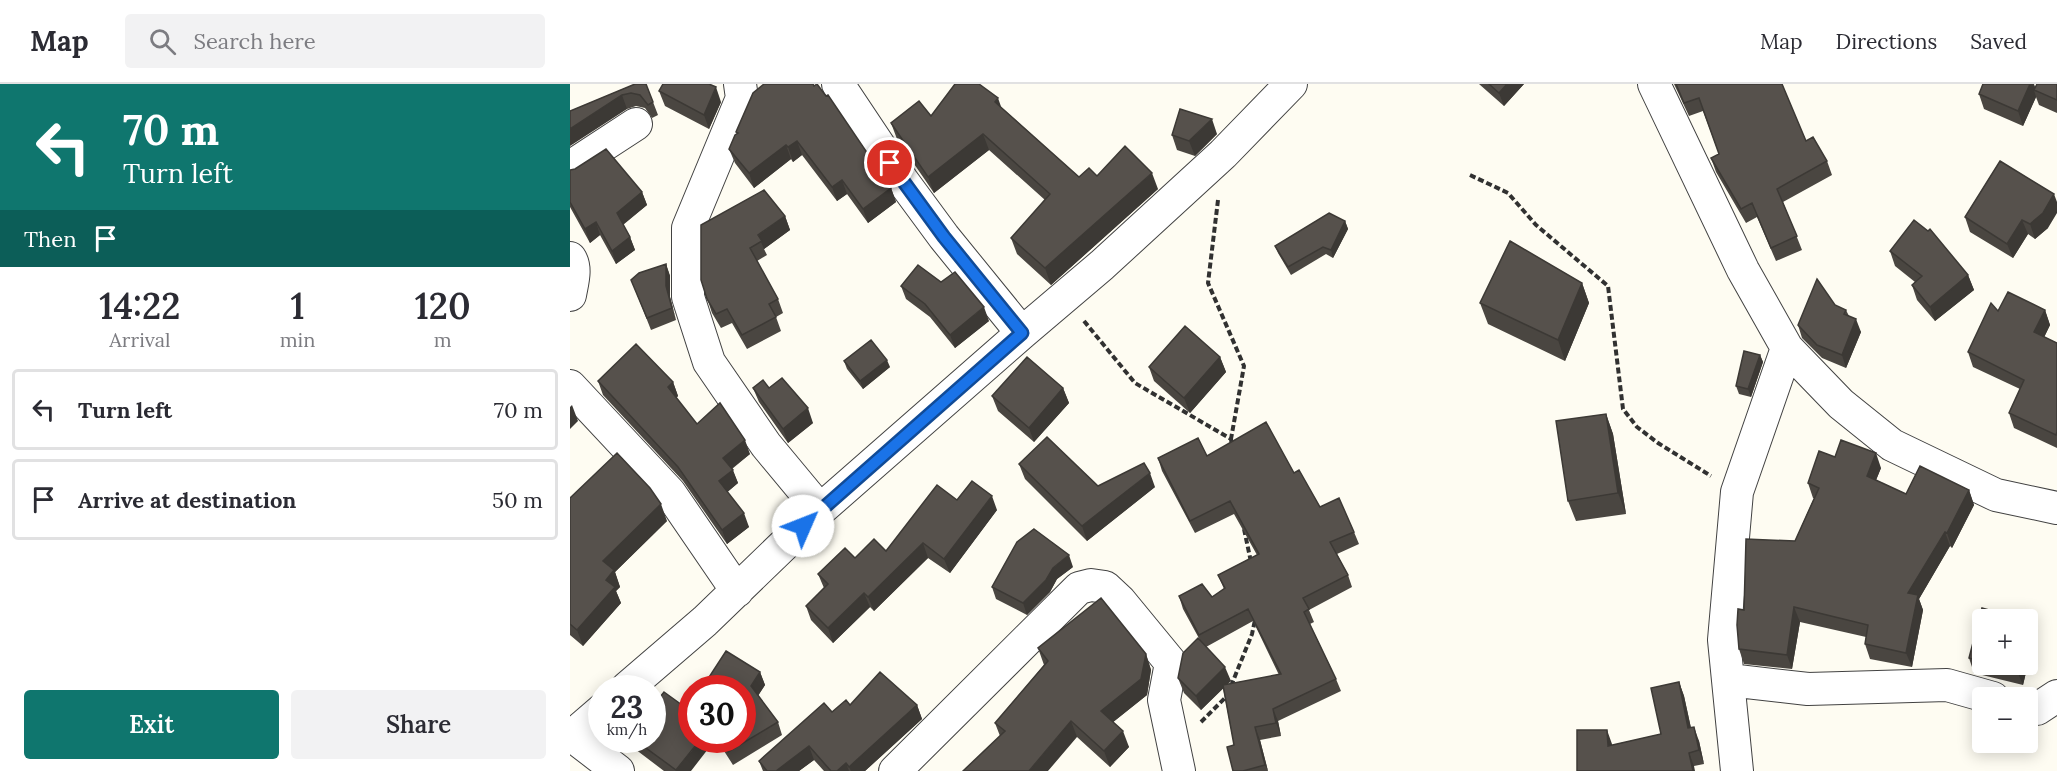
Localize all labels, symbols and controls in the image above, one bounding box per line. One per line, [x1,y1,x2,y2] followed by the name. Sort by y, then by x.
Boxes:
[125,14,545,68] search box
[30,23,89,59] text: Map
[146,25,179,58] icon: search
[194,27,316,55] text: Search here
[1760,28,1803,55] text: Map
[1836,28,1937,55] text: Directions
[1970,28,2027,55] text: Saved
[123,103,219,157] text: 70 m
[24,108,102,186] icon: left
[864,137,915,188] pin
[873,146,906,179] icon: arrive
[123,156,233,190] text: Turn left
[89,222,122,255] icon: arrive
[24,225,77,253] text: Then
[99,283,180,329] text: 14:22
[290,283,305,329] text: 1
[415,283,471,329] text: 120
[109,327,170,352] text: Arrival
[280,327,315,352] text: min
[434,327,452,352] text: m
[27,393,60,426] icon: left
[78,396,172,424] text: Turn left
[494,396,543,424] text: 70 m
[27,483,60,516] icon: arrive
[78,486,296,514] text: Arrive at destination
[492,486,543,514] text: 50 m
[771,494,835,558] position arrow
[1972,609,2038,753] map controls
[1972,609,2038,675] button: +
[678,675,756,753] speed limit sign: 30
[1972,687,2038,753] button: −
[611,688,643,726] text: 23
[24,690,279,759] button: Exit
[291,690,546,759] button: Share
[607,720,647,739] text: km/h

